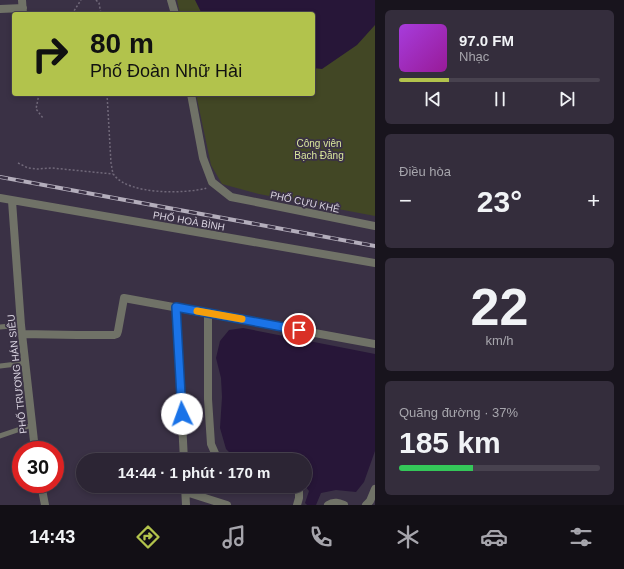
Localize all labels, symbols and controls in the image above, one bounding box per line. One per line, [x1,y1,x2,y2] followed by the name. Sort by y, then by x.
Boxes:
[24,28,76,80] icon: right
[90,28,154,59] text: 80 m
[459,32,514,49] text: 97.0 FM
[459,49,489,64] text: Nhạc
[90,61,242,81] text: Phố Đoàn Nhữ Hài
[422,88,444,110] icon: previous
[489,88,511,110] icon: pause
[556,88,578,110] icon: next
[294,138,344,161] park label: Công viên Bạch Đằng
[399,164,451,179] text: Điều hòa
[477,185,522,218] text: 23°
[269,187,341,215] street label: PHỐ CỰU KHÊ
[399,188,412,213] text: −
[587,188,600,213] text: +
[152,207,226,233] street label: PHỐ HOÀ BÌNH
[471,278,528,336] text: 22
[282,313,316,347] pin
[3,314,29,434] street label: PHỐ TRƯƠNG HÁN SIÊU
[288,319,310,341] icon: arrive
[485,333,514,348] text: km/h
[161,393,203,435] position arrow
[399,405,518,420] text: Quãng đường · 37%
[399,426,501,459] text: 185 km
[12,441,64,493] speed limit sign: 30
[118,464,270,481] text: 14:44 · 1 phút · 170 m
[134,523,162,551] icon: directions
[220,523,248,551] icon: music
[307,523,335,551] icon: phone
[394,523,422,551] icon: climate
[480,523,508,551] icon: car
[567,523,595,551] icon: filters
[29,527,75,547] text: 14:43

